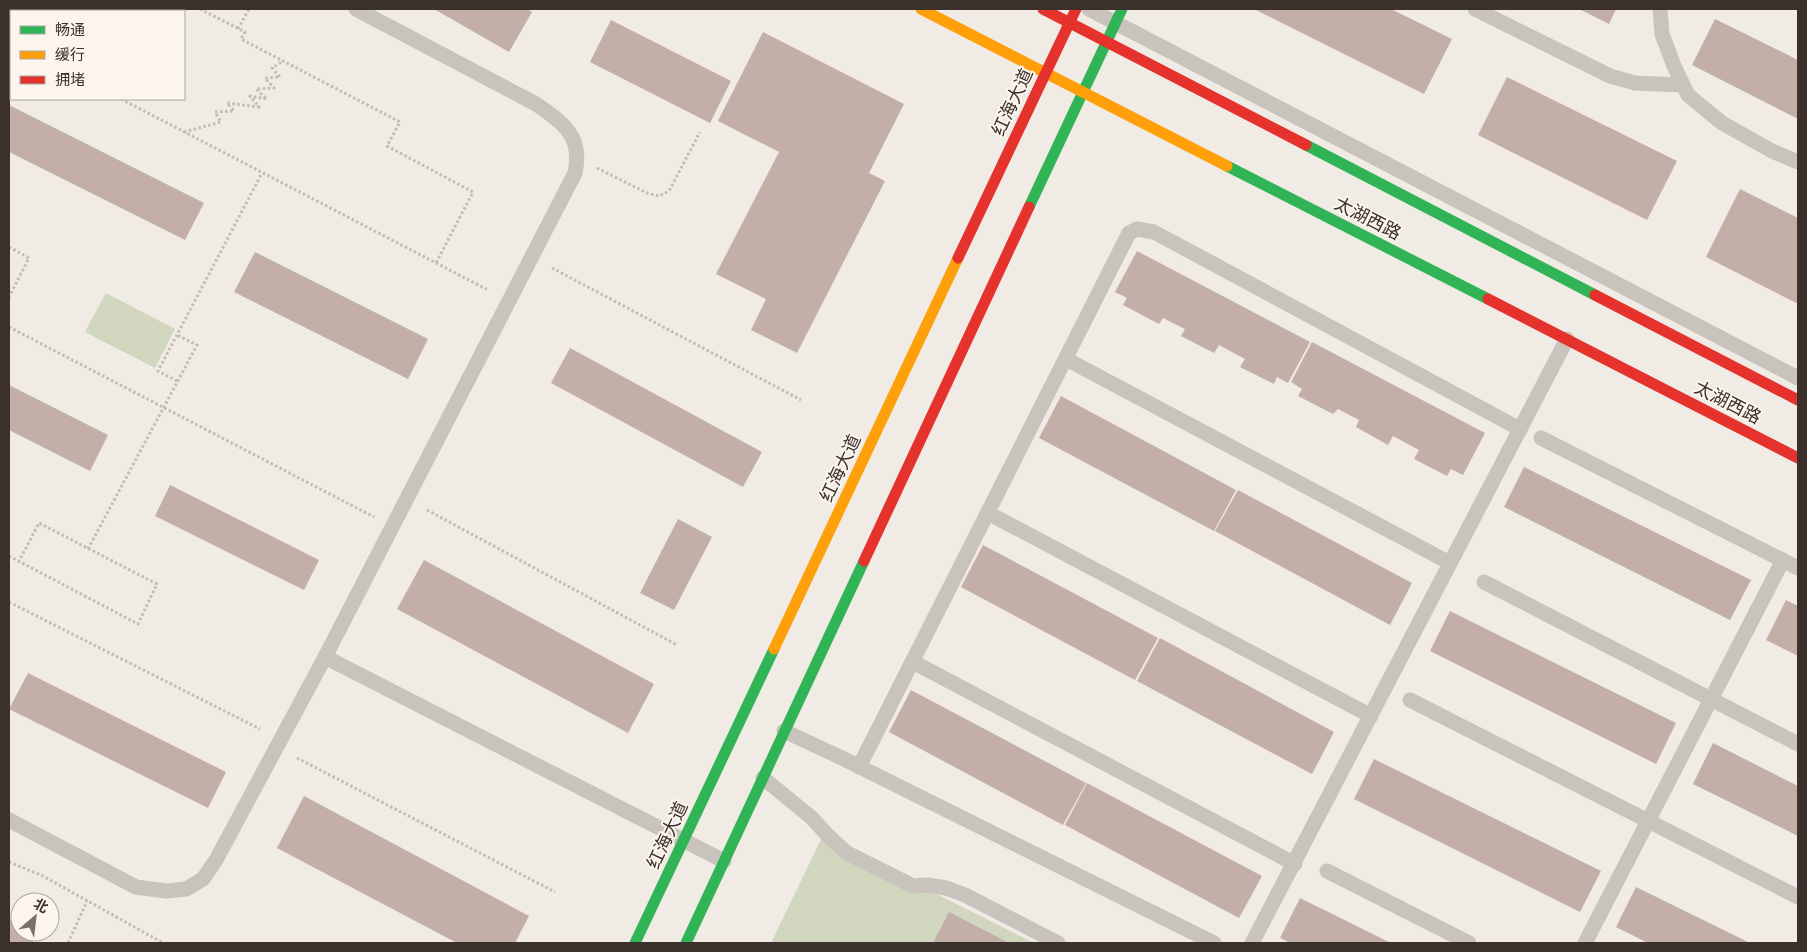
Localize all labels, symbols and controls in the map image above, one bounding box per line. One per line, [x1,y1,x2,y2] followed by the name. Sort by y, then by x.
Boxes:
[10,10,185,100] legend
[55,21,85,39] text: 畅通
[55,46,85,64] text: 缓行
[987,65,1037,139] street label: 红海大道
[55,71,85,89] text: 拥堵
[1331,192,1405,244] street label: 太湖西路
[1691,376,1765,428] street label: 太湖西路
[815,431,865,505] street label: 红海大道
[642,798,692,872] street label: 红海大道
[10,892,60,942] north arrow
[31,895,51,916] text: 北

